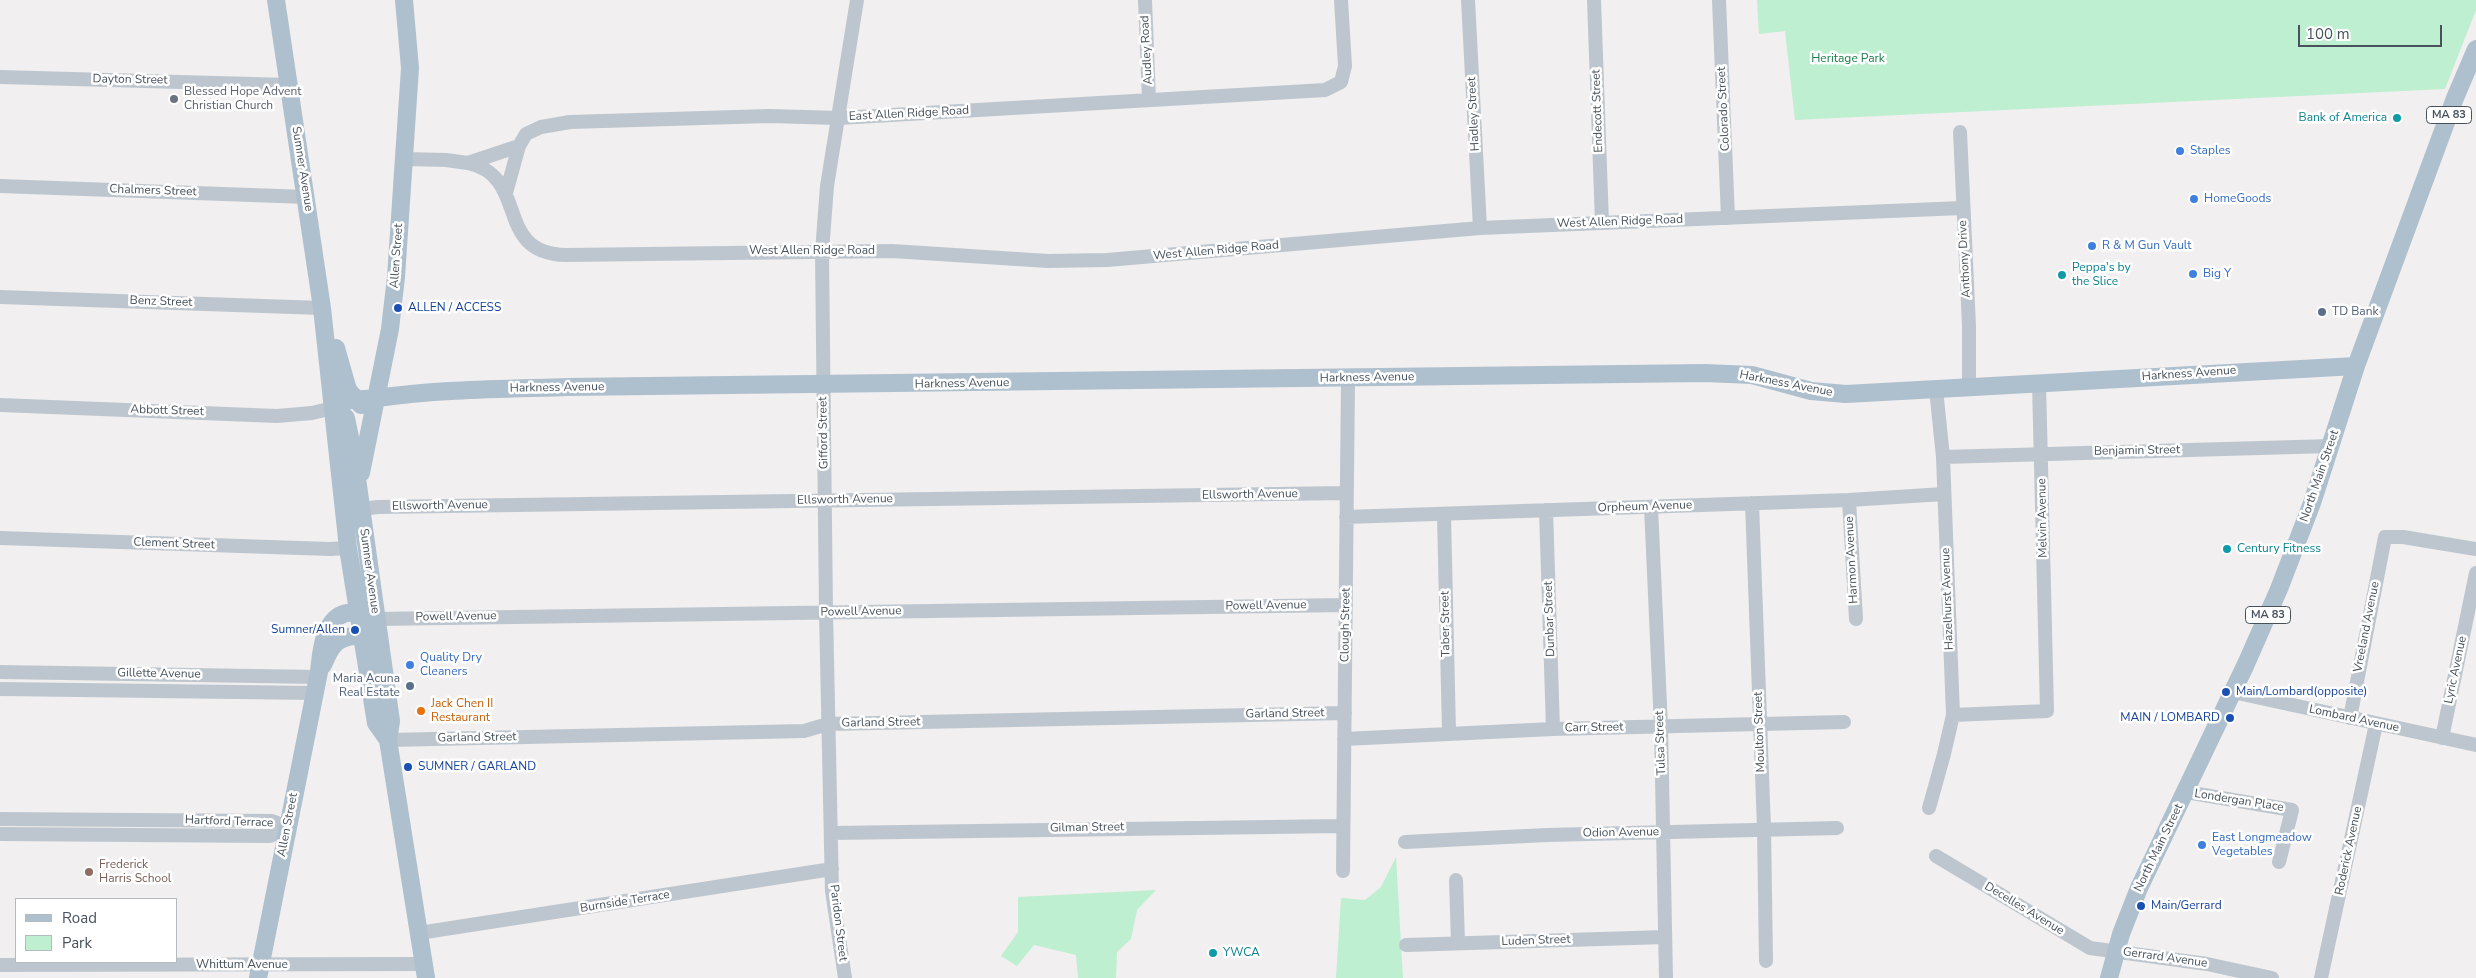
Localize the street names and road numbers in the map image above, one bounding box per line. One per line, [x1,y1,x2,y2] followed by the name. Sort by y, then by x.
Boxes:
[1138,15,1156,85] street label: Audley Road
[1715,66,1733,152] street label: Colorado Street
[1589,69,1607,153] street label: Endecott Street
[92,72,168,88] street label: Dayton Street
[1465,77,1483,151] street label: Hadley Street
[848,104,970,124] street label: East Allen Ridge Road
[2426,106,2472,124] road number: MA 83
[288,126,316,212] street label: Sumner Avenue
[109,182,197,200] street label: Chalmers Street
[1557,213,1683,231] street label: West Allen Ridge Road
[1956,220,1974,298] street label: Anthony Drive
[388,223,406,289] street label: Allen Street
[1153,238,1279,264] street label: West Allen Ridge Road
[749,244,875,258] street label: West Allen Ridge Road
[129,294,193,310] street label: Benz Street
[2141,364,2237,384] street label: Harkness Avenue
[1738,368,1834,400] street label: Harkness Avenue
[1320,370,1414,386] street label: Harkness Avenue
[915,376,1009,392] street label: Harkness Avenue
[510,380,604,396] street label: Harkness Avenue
[816,396,832,470] street label: Gifford Street
[130,403,204,419] street label: Abbott Street
[2298,428,2342,524] street label: North Main Street
[2094,443,2180,459] street label: Benjamin Street
[2035,478,2051,558] street label: Melvin Avenue
[1202,487,1298,503] street label: Ellsworth Avenue
[797,492,893,508] street label: Ellsworth Avenue
[392,498,488,514] street label: Ellsworth Avenue
[1597,498,1693,516] street label: Orpheum Avenue
[1843,516,1861,604] street label: Harmon Avenue
[356,528,382,614] street label: Sumner Avenue
[133,535,215,553] street label: Clement Street
[1939,548,1957,650] street label: Hazelhurst Avenue
[2351,580,2383,674] street label: Vreeland Avenue
[1541,581,1559,657] street label: Dunbar Street
[1338,588,1354,662] street label: Clough Street
[1438,591,1454,657] street label: Taber Street
[1225,598,1307,614] street label: Powell Avenue
[820,604,902,620] street label: Powell Avenue
[2246,606,2290,624] road number: MA 83
[415,609,497,625] street label: Powell Avenue
[2442,635,2470,705] street label: Lyric Avenue
[117,666,201,682] street label: Gillette Avenue
[1751,691,1769,773] street label: Moulton Street
[2308,702,2400,736] street label: Lombard Avenue
[1245,706,1325,722] street label: Garland Street
[1653,711,1669,775] street label: Tulsa Street
[841,715,921,731] street label: Garland Street
[1565,720,1623,736] street label: Carr Street
[437,730,517,746] street label: Garland Street
[2193,787,2285,815] street label: Londergan Place
[275,792,301,858] street label: Allen Street
[2131,802,2187,894] street label: North Main Street
[2333,805,2365,897] street label: Roderick Avenue
[185,813,273,831] street label: Hartford Terrace
[1050,820,1124,836] street label: Gilman Street
[1583,825,1659,841] street label: Odion Avenue
[1982,880,2066,938] street label: Decelles Avenue
[826,884,850,962] street label: Paridon Street
[579,888,671,916] street label: Burnside Terrace
[1501,933,1571,949] street label: Luden Street
[2122,945,2208,971] street label: Gerrard Avenue
[196,958,288,972] street label: Whittum Avenue

